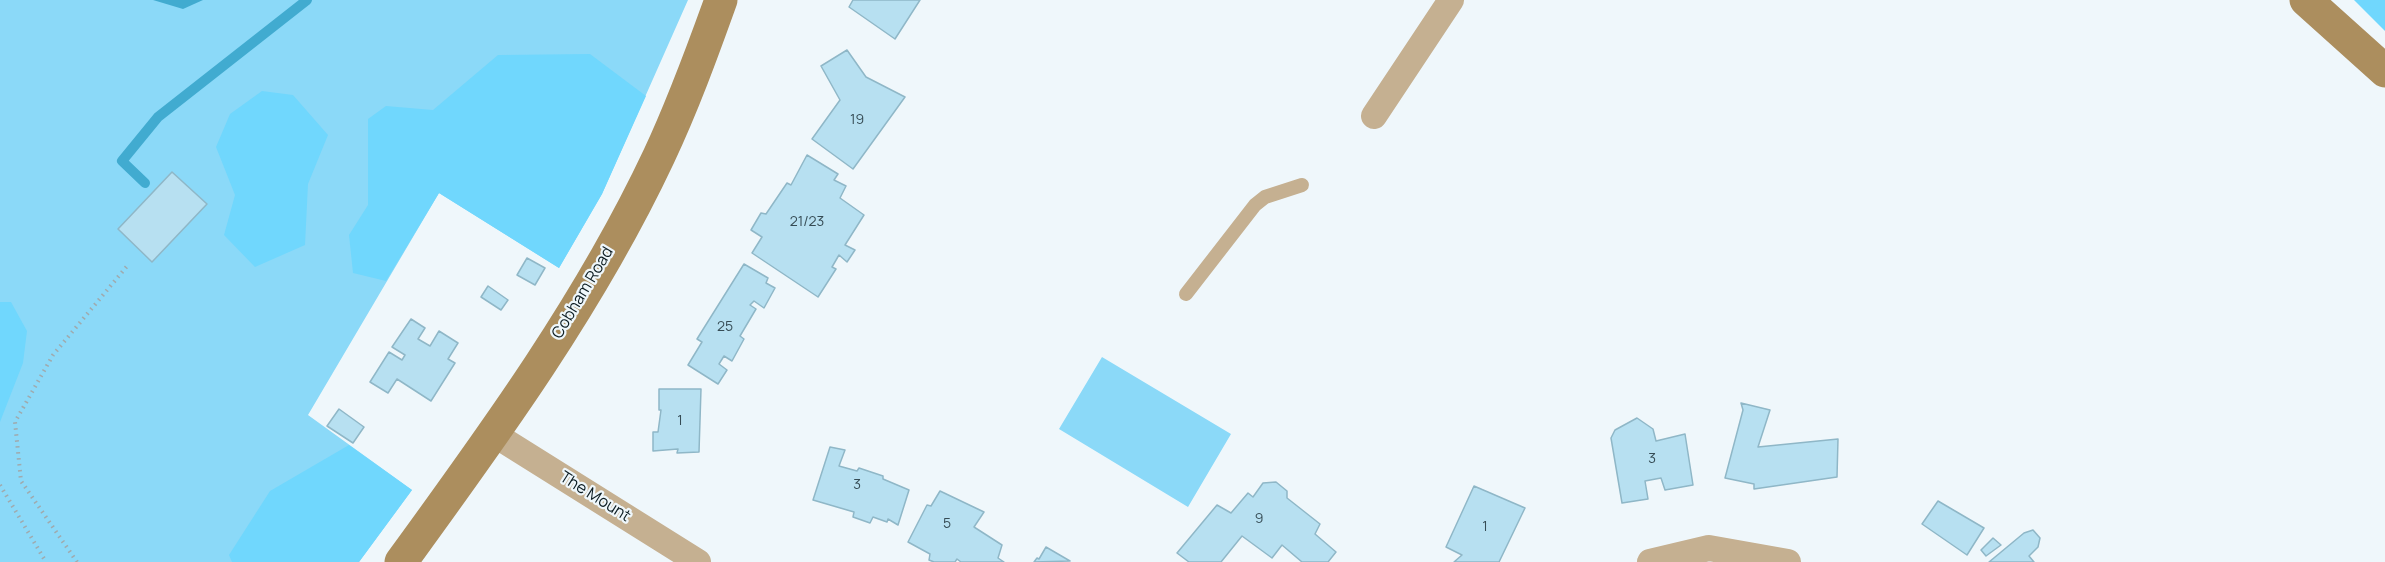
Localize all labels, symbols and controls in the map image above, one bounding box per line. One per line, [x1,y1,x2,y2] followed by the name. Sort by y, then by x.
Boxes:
[850,112,864,128] house number: 19
[790,214,824,230] house number: 21/23
[548,244,618,342] street label: Cobham Road
[717,319,733,335] house number: 25
[677,413,683,429] house number: 1
[1648,451,1656,467] house number: 3
[556,468,634,526] street label: The Mount
[853,477,861,493] house number: 3
[1255,511,1263,527] house number: 9
[943,516,951,532] house number: 5
[1482,519,1488,535] house number: 1

